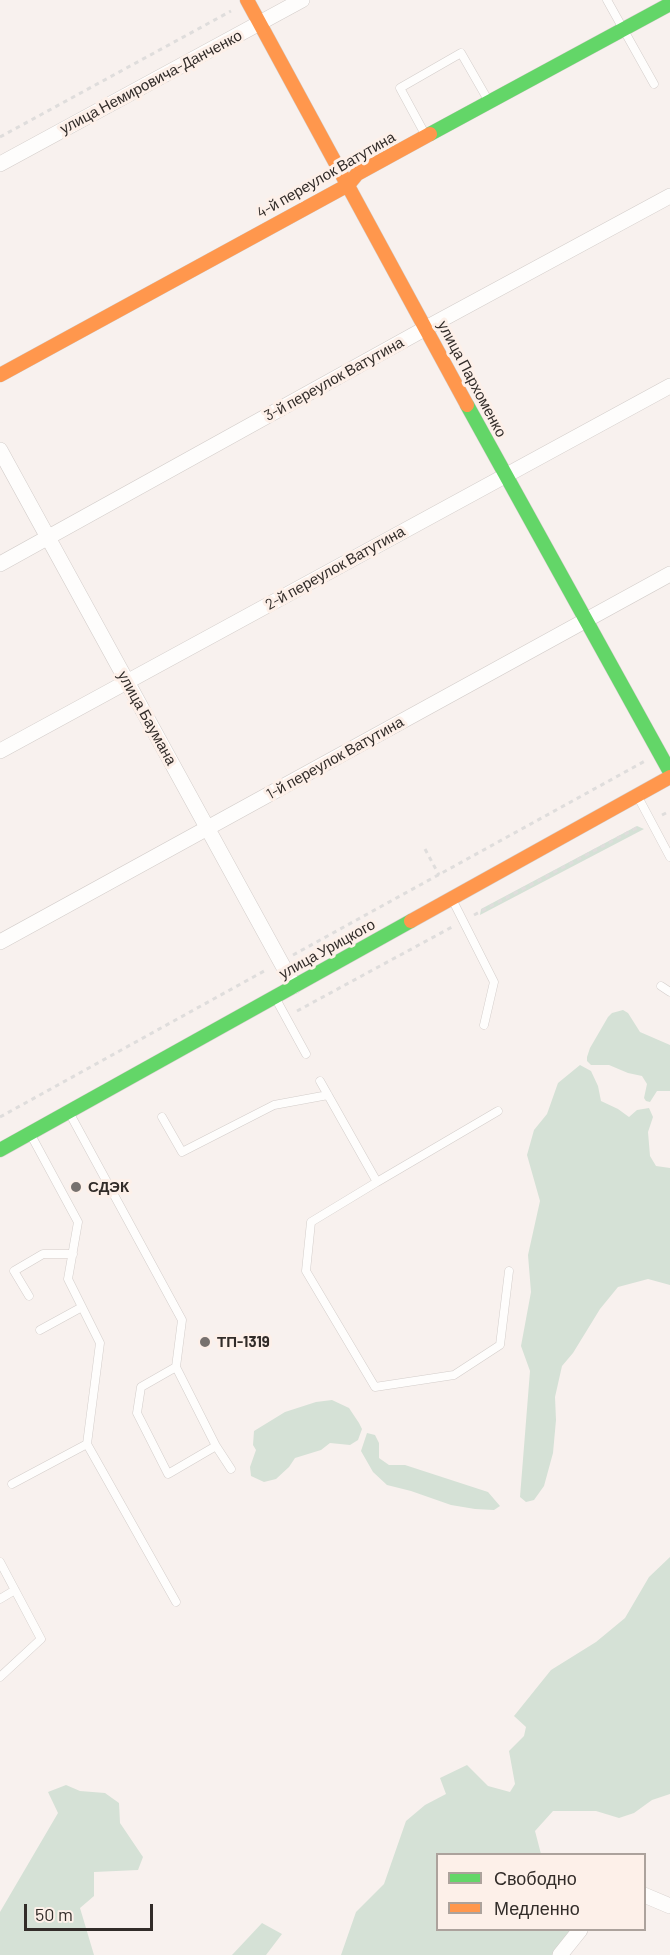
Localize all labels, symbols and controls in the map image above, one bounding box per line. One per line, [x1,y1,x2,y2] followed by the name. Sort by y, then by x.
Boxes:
[57,26,245,138] street label: улица Немировича-Данченко
[254,128,398,222] street label: 4-й переулок Ватутина
[434,318,510,440] street label: улица Пархоменко
[261,333,407,425] street label: 3-й переулок Ватутина
[262,522,408,614] street label: 2-й переулок Ватутина
[114,668,180,768] street label: улица Баумана
[263,713,407,803] street label: 1-й переулок Ватутина
[276,915,378,983] street label: улица Урицкого
[88,1178,129,1196] place label: СДЭК
[69,1180,83,1194] marker: СДЭК
[217,1333,270,1351] place label: ТП-1319
[198,1335,212,1349] marker: ТП-1319
[436,1853,646,1931] legend
[494,1867,577,1889] text: Свободно
[27,1892,156,1930] scale bar
[494,1897,580,1919] text: Медленно
[35,1903,73,1925] text: 50 m

